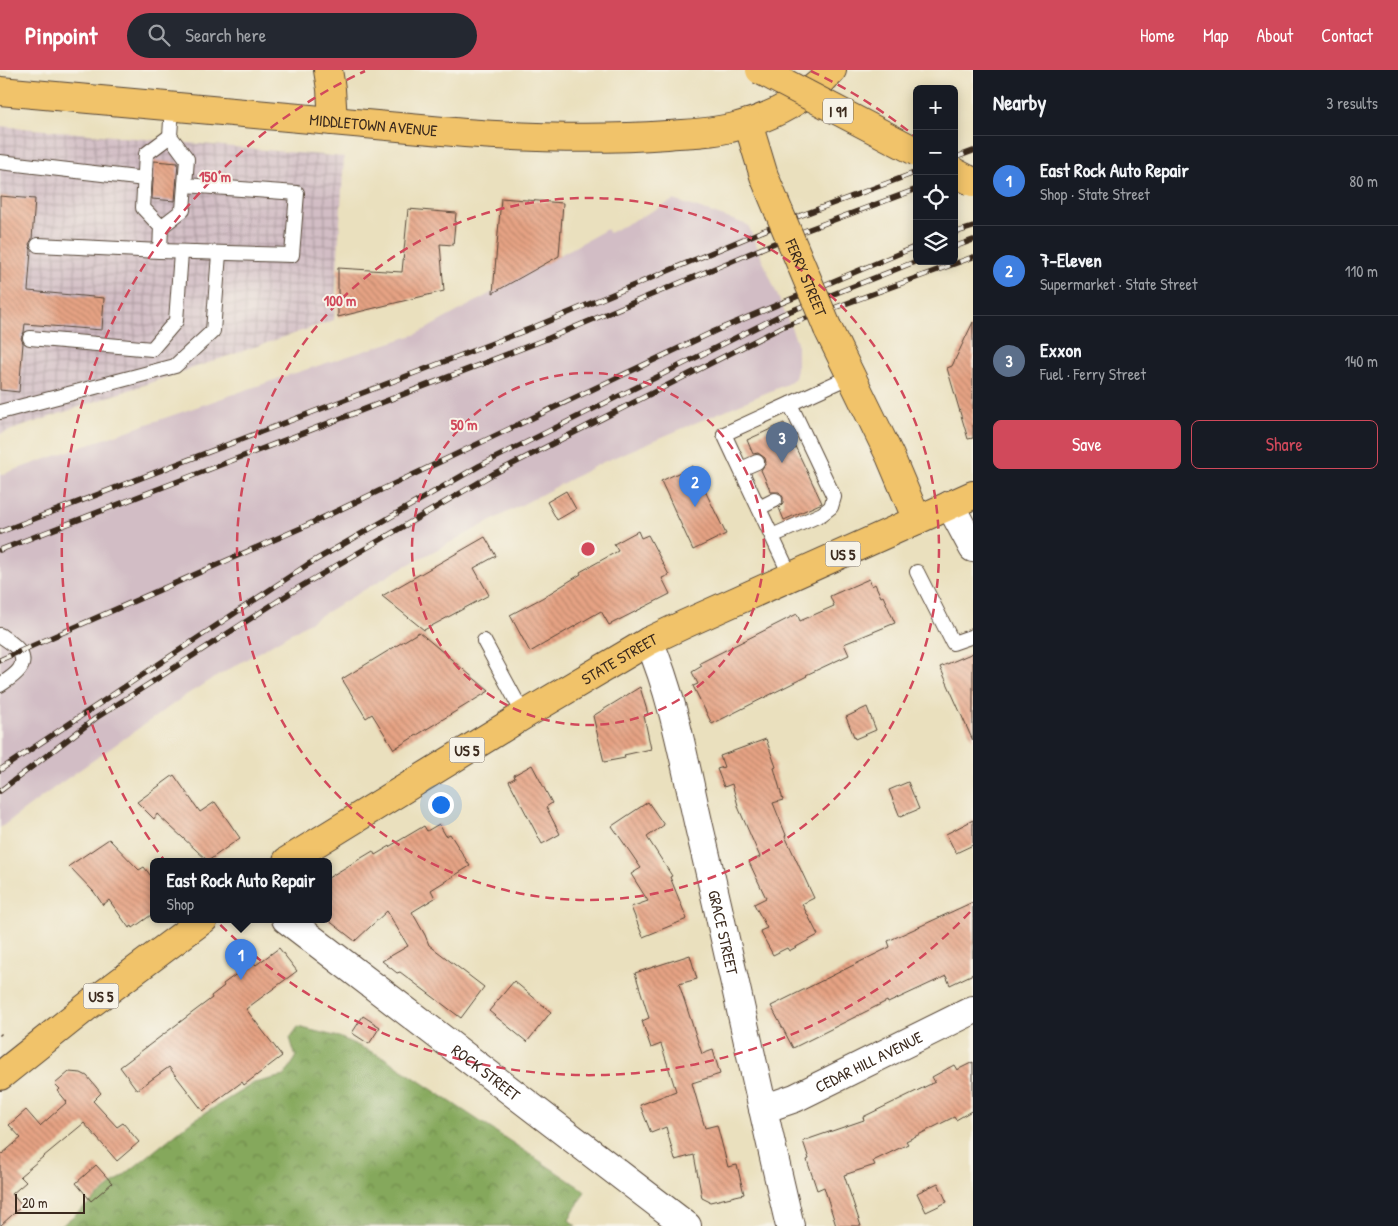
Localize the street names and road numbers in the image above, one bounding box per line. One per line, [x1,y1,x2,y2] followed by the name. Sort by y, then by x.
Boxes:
[823,98,853,124] road number: I 91
[309,108,438,141] street label: MIDDLETOWN AVENUE
[780,234,833,320] street label: FERRY STREET
[826,542,860,566] road number: US 5
[577,628,661,690] street label: STATE STREET
[450,738,484,762] road number: US 5
[703,888,744,977] street label: GRACE STREET
[84,984,118,1008] road number: US 5
[811,1026,926,1097] street label: CEDAR HILL AVENUE
[447,1039,525,1106] street label: ROCK STREET

